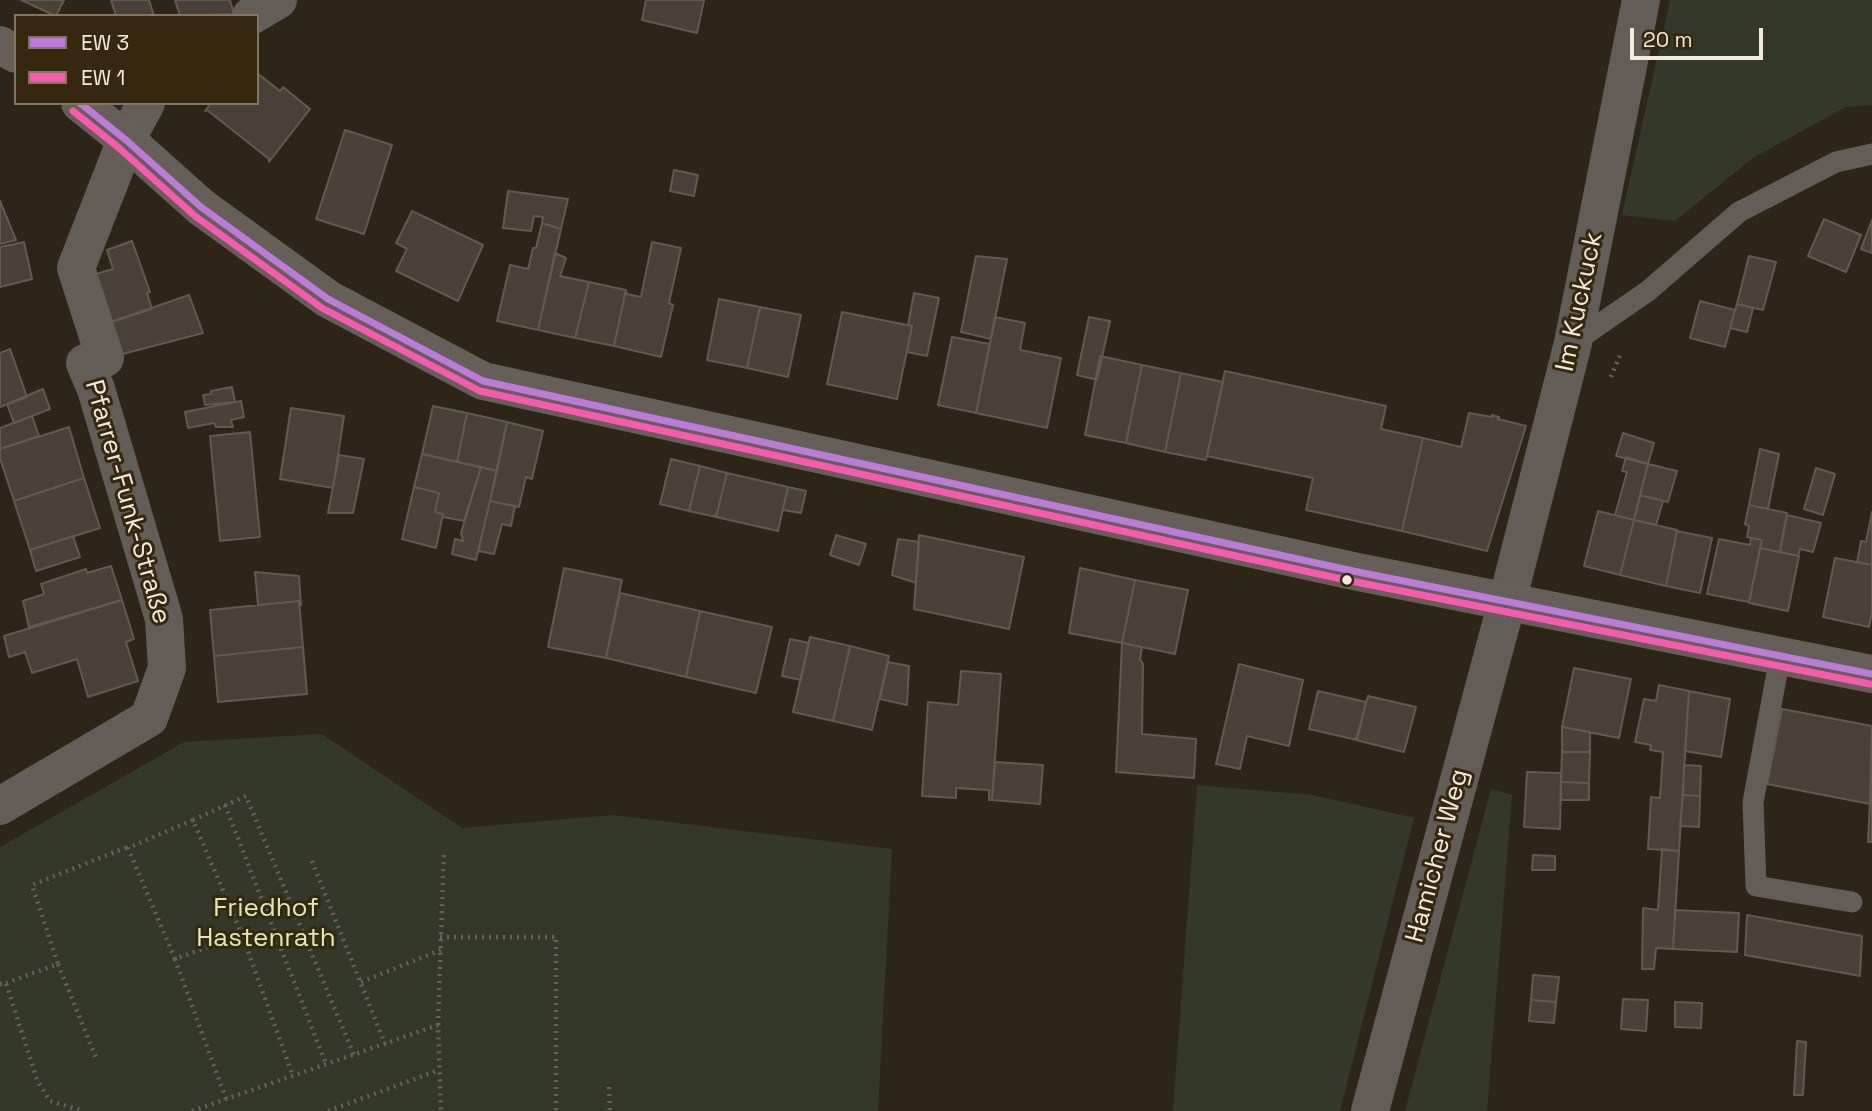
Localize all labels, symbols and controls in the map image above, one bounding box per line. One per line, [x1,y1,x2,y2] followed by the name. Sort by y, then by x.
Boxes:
[14,14,259,105] legend
[1634,14,1767,58] scale bar
[1643,26,1693,53] text: 20 m
[81,29,129,56] text: EW 3
[81,64,125,91] text: EW 1
[1550,229,1610,375] street label: Im Kuckuck
[77,376,177,628] street label: Pfarrer-Funk-Straße
[1340,573,1354,587] unlabelled marker
[1400,766,1476,946] street label: Hamicher Weg
[196,893,336,954] park label: Friedhof Hastenrath

